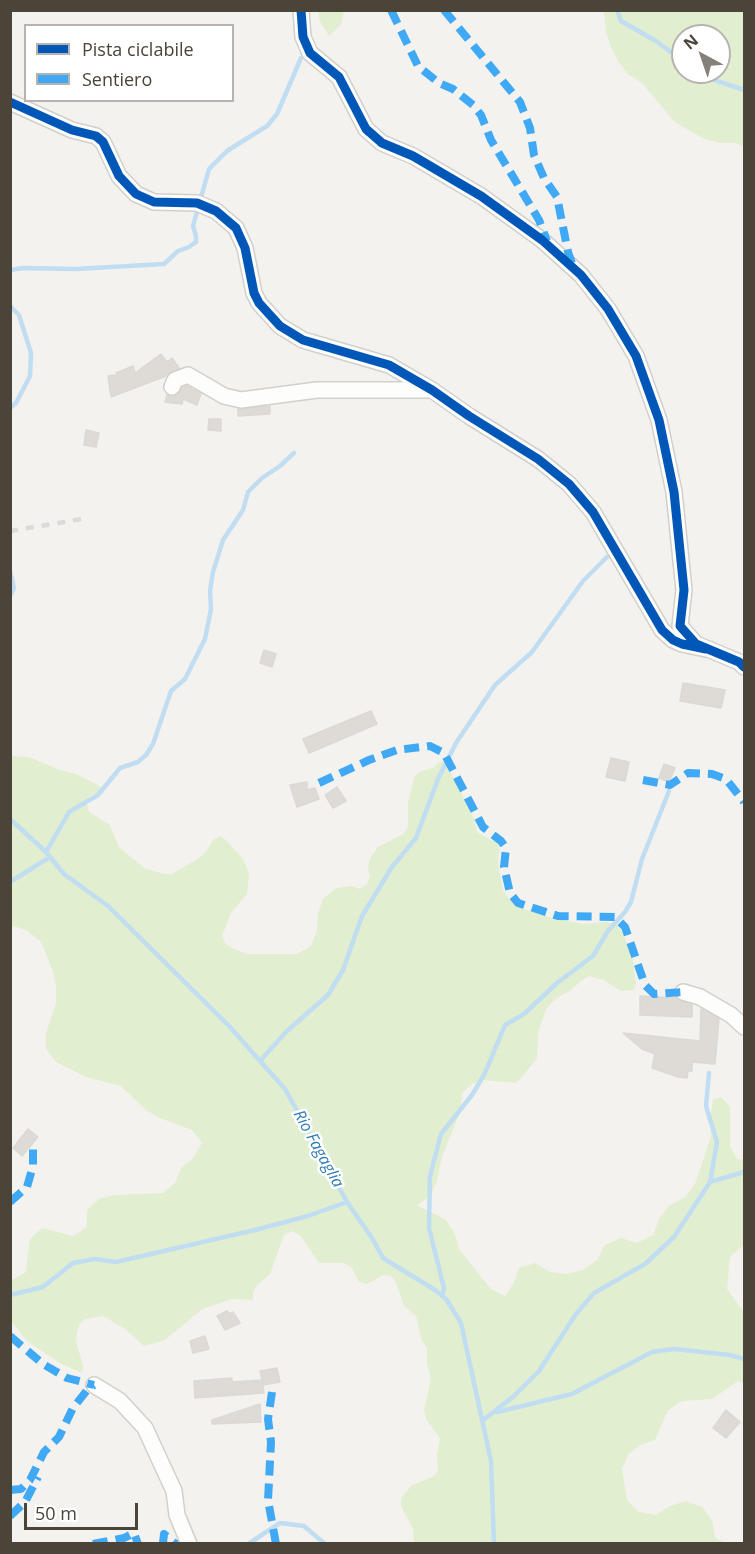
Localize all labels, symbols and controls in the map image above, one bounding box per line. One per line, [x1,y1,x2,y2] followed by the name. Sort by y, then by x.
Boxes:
[24,24,234,102] legend
[671,24,731,84] north arrow
[679,29,703,54] text: N
[82,37,194,61] text: Pista ciclabile
[82,67,152,91] text: Sentiero
[289,1107,347,1191] water label: Rio Fagaglia
[27,1491,141,1529] scale bar
[35,1501,77,1525] text: 50 m

